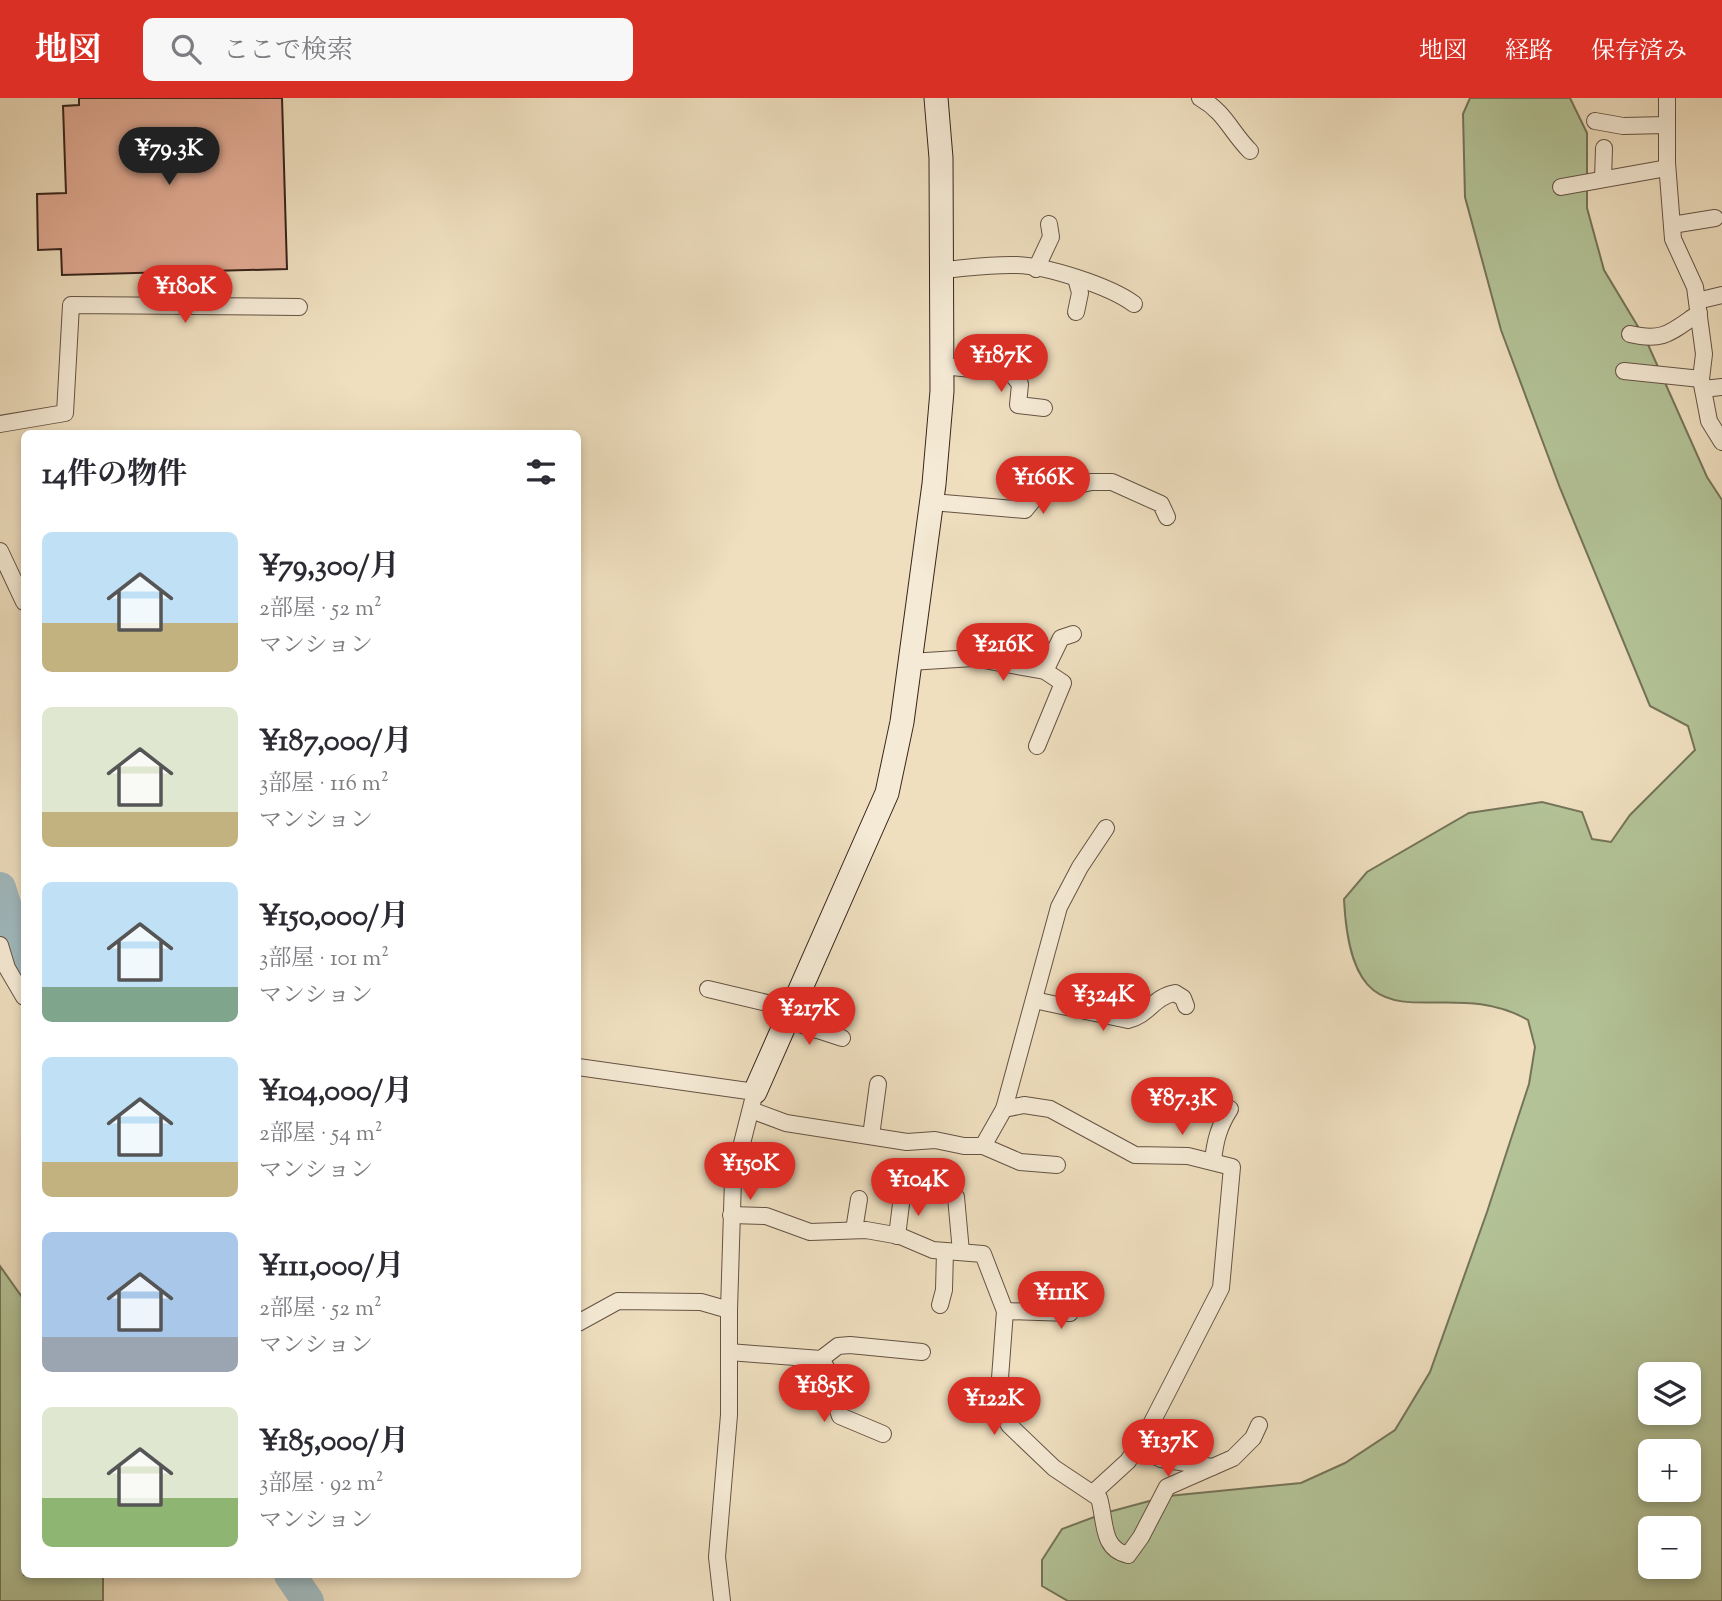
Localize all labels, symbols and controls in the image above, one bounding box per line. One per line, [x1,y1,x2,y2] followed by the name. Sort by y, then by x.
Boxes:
[143,18,633,81] search box
[35,28,101,76] text: 地図
[167,30,205,68] icon: search
[223,33,353,70] text: ここで検索
[1419,35,1467,69] text: 地図
[1505,35,1553,69] text: 経路
[1591,35,1687,69] text: 保存済み
[112,127,226,187] pin: ¥79.3K
[135,133,203,166] text: ¥79.3K
[136,266,234,325] pin: ¥180K
[154,271,216,304] text: ¥180K
[952,334,1050,394] pin: ¥187K
[970,340,1032,373] text: ¥187K
[522,453,560,491] icon: filters
[42,454,187,497] text: 14件の物件
[994,456,1092,516] pin: ¥166K
[1012,462,1074,495] text: ¥166K
[259,546,399,589] text: ¥79,300/月
[98,560,182,644] icon: home
[259,593,382,626] text: 2部屋 · 52 m²
[954,624,1052,683] pin: ¥216K
[972,629,1034,662] text: ¥216K
[259,630,373,663] text: マンション
[259,721,412,764] text: ¥187,000/月
[98,735,182,819] icon: home
[259,768,389,801] text: 3部屋 · 116 m²
[259,805,373,838] text: マンション
[259,896,409,939] text: ¥150,000/月
[98,910,182,994] icon: home
[259,943,389,976] text: 3部屋 · 101 m²
[1054,974,1152,1033] pin: ¥324K
[1071,979,1135,1012] text: ¥324K
[259,980,373,1013] text: マンション
[760,988,858,1047] pin: ¥217K
[778,993,840,1026] text: ¥217K
[259,1071,413,1114] text: ¥104,000/月
[1125,1077,1239,1137] pin: ¥87.3K
[1147,1083,1217,1116] text: ¥87.3K
[98,1085,182,1169] icon: home
[259,1118,383,1151] text: 2部屋 · 54 m²
[701,1142,799,1202] pin: ¥150K
[720,1148,780,1181] text: ¥150K
[259,1155,373,1188] text: マンション
[869,1158,967,1218] pin: ¥104K
[887,1164,949,1197] text: ¥104K
[259,1246,404,1289] text: ¥111,000/月
[98,1260,182,1344] icon: home
[1012,1272,1110,1331] pin: ¥111K
[1034,1277,1088,1310] text: ¥111K
[259,1293,382,1326] text: 2部屋 · 52 m²
[259,1330,373,1363] text: マンション
[1638,1362,1701,1579] map controls
[1638,1362,1701,1425] button: layers
[775,1364,873,1424] pin: ¥185K
[795,1370,853,1403] text: ¥185K
[945,1378,1043,1437] pin: ¥122K
[964,1383,1024,1416] text: ¥122K
[1119,1420,1217,1479] pin: ¥137K
[259,1421,409,1464] text: ¥185,000/月
[1138,1425,1198,1458] text: ¥137K
[98,1435,182,1519] icon: home
[1638,1439,1701,1502] button: +
[259,1468,384,1501] text: 3部屋 · 92 m²
[259,1505,373,1538] text: マンション
[1638,1516,1701,1579] button: −

